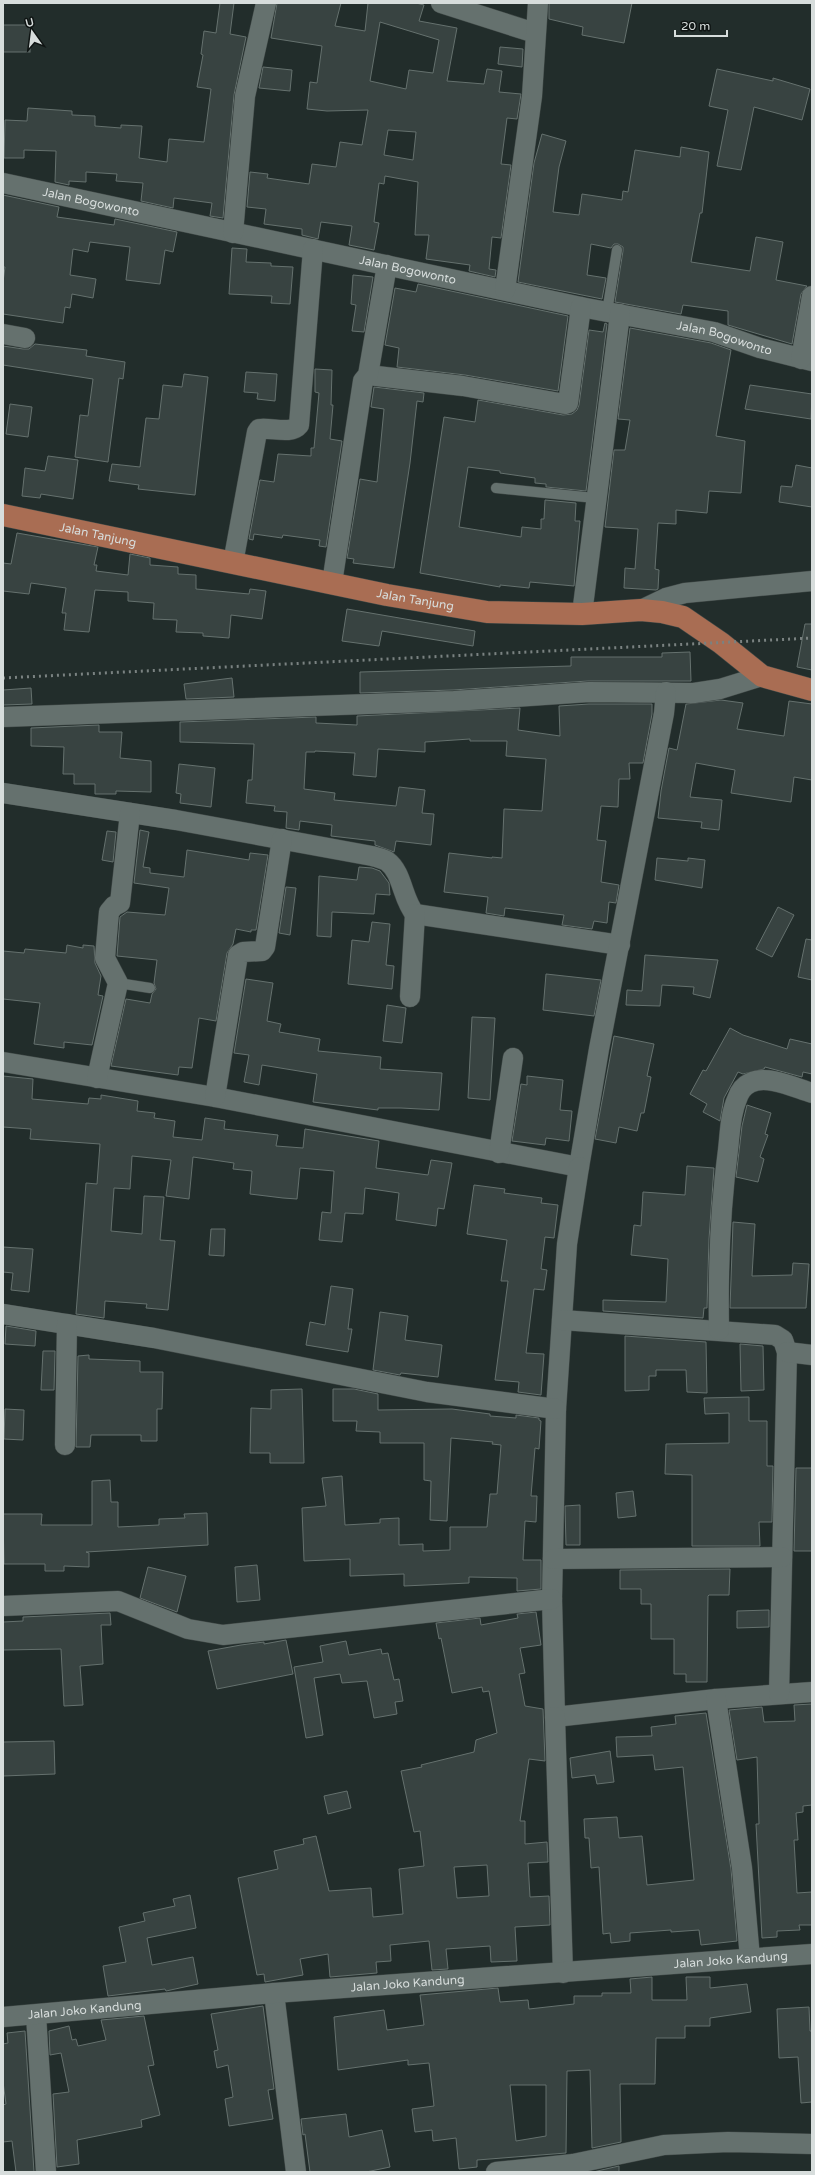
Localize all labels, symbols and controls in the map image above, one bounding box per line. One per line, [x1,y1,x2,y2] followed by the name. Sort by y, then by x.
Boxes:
[12,12,52,52] north arrow
[675,12,727,38] scale bar
[24,15,35,30] text: U
[681,19,710,33] text: 20 m
[41,185,141,219] street label: Jalan Bogowonto
[358,253,457,287] street label: Jalan Bogowonto
[676,318,773,358] street label: Jalan Bogowonto
[58,520,138,550] street label: Jalan Tanjung
[375,586,455,613] street label: Jalan Tanjung
[673,1949,788,1971] street label: Jalan Joko Kandung
[350,1972,465,1994] street label: Jalan Joko Kandung
[27,1998,142,2022] street label: Jalan Joko Kandung

